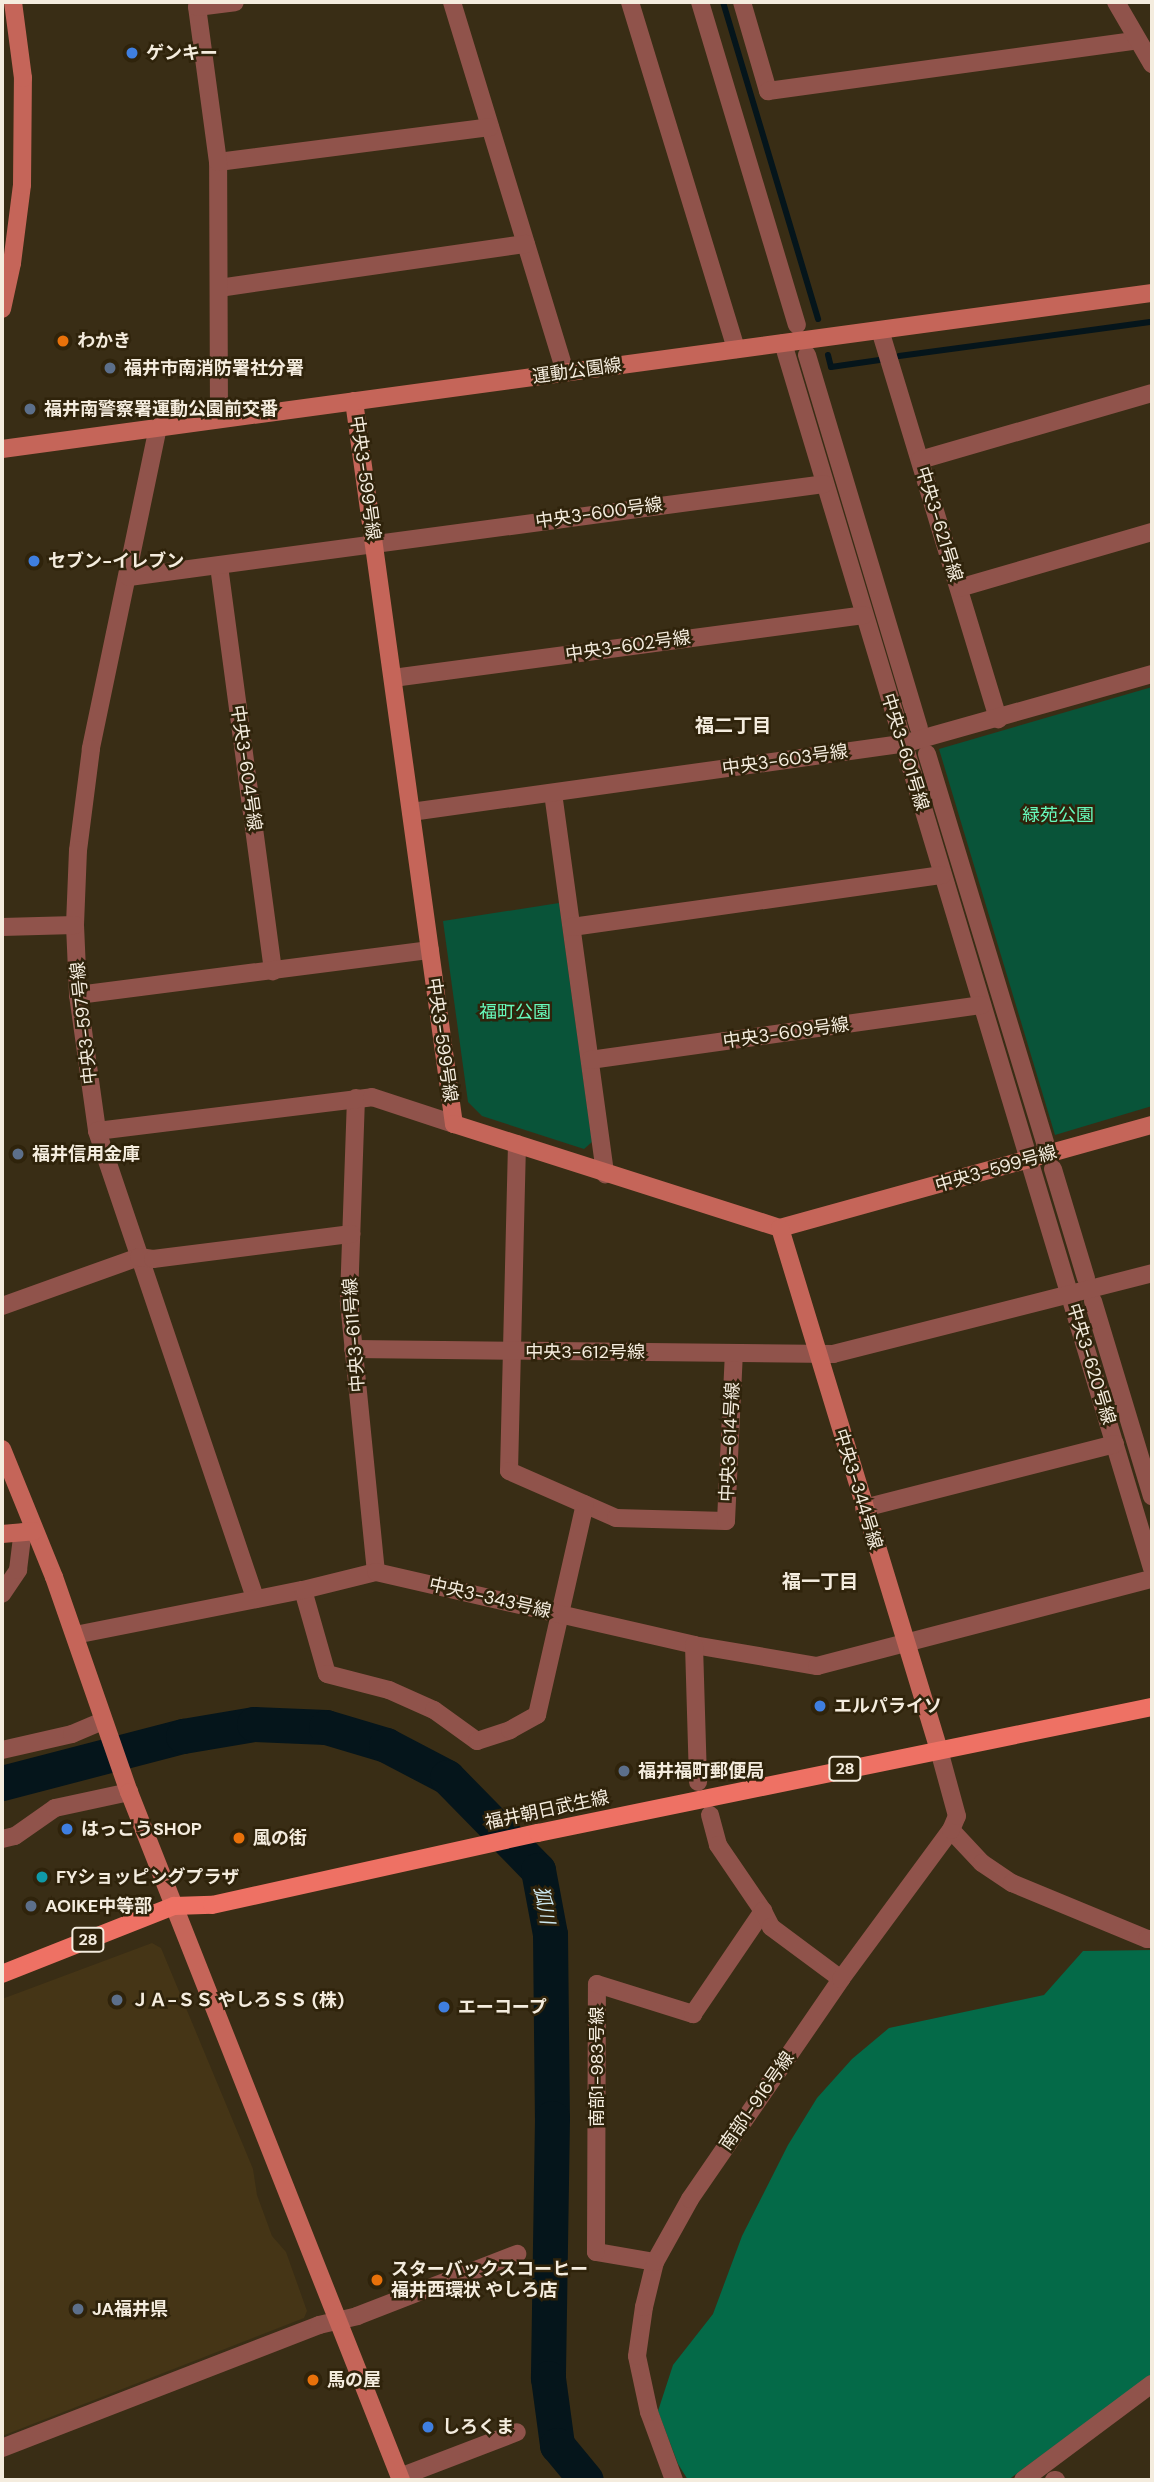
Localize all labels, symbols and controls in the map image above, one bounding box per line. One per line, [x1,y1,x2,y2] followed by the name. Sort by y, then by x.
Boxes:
[146,42,218,64] place label: ゲンキー
[124,45,140,61] marker: ゲンキー
[77,330,131,352] place label: わかき
[55,333,71,349] marker: わかき
[531,354,623,388] street label: 運動公園線
[124,357,304,379] place label: 福井市南消防署社分署
[102,360,118,376] marker: 福井市南消防署社分署
[44,398,278,420] place label: 福井南警察署運動公園前交番
[22,401,38,417] marker: 福井南警察署運動公園前交番
[346,414,384,542] street label: 中央3-599号線
[911,464,967,584] street label: 中央3-621号線
[534,493,664,533] street label: 中央3-600号線
[48,550,184,572] place label: セブン-イレブン
[26,553,42,569] marker: セブン-イレブン
[564,627,692,665] street label: 中央3-602号線
[877,691,933,813] street label: 中央3-601号線
[226,704,266,832] street label: 中央3-604号線
[695,715,771,737] district label: 福二丁目
[721,740,849,780] street label: 中央3-603号線
[1022,804,1094,826] park label: 緑苑公園
[67,961,101,1085] street label: 中央3-597号線
[423,976,461,1104] street label: 中央3-599号線
[479,1001,551,1023] park label: 福町公園
[721,1013,851,1053] street label: 中央3-609号線
[933,1141,1059,1197] street label: 中央3-599号線
[32,1143,140,1165] place label: 福井信用金庫
[10,1146,26,1162] marker: 福井信用金庫
[339,1277,369,1393] street label: 中央3-611号線
[1062,1301,1120,1427] street label: 中央3-620号線
[525,1341,645,1363] street label: 中央3-612号線
[716,1381,744,1503] street label: 中央3-614号線
[829,1426,887,1552] street label: 中央3-344号線
[782,1571,858,1593] district label: 福一丁目
[427,1573,553,1623] street label: 中央3-343号線
[834,1695,942,1717] place label: エルパライソ
[812,1698,828,1714] marker: エルパライソ
[828,1756,862,1782] road number: 28
[638,1760,764,1782] place label: 福井福町郵便局
[616,1763,632,1779] marker: 福井福町郵便局
[483,1786,611,1834] street label: 福井朝日武生線
[81,1818,202,1840] place label: はっこうSHOP
[59,1821,75,1837] marker: はっこうSHOP
[253,1827,307,1849] place label: 風の街
[231,1830,247,1846] marker: 風の街
[56,1866,239,1888] place label: FYショッピングプラザ
[34,1869,50,1885] marker: FYショッピングプラザ
[529,1884,559,1926] water label: 狐川
[45,1895,152,1917] place label: AOIKE中等部
[23,1898,39,1914] marker: AOIKE中等部
[70,1928,106,1952] road number: 28
[131,1989,344,2011] place label: ＪＡ-ＳＳ やしろＳＳ (株)
[109,1992,125,2008] marker: ＪＡ-ＳＳ やしろＳＳ (株)
[458,1996,548,2018] place label: エーコープ
[436,1999,452,2015] marker: エーコープ
[586,2007,608,2127] street label: 南部1-983号線
[715,2048,799,2154] street label: 南部1-916号線
[391,2259,589,2302] place label: スターバックスコーヒー 福井西環状 やしろ店
[369,2272,385,2288] marker: スターバックスコーヒー 福井西環状 やしろ店
[92,2298,168,2320] place label: JA福井県
[70,2301,86,2317] marker: JA福井県
[327,2369,381,2391] place label: 馬の屋
[305,2372,321,2388] marker: 馬の屋
[442,2416,514,2438] place label: しろくま
[420,2419,436,2435] marker: しろくま

